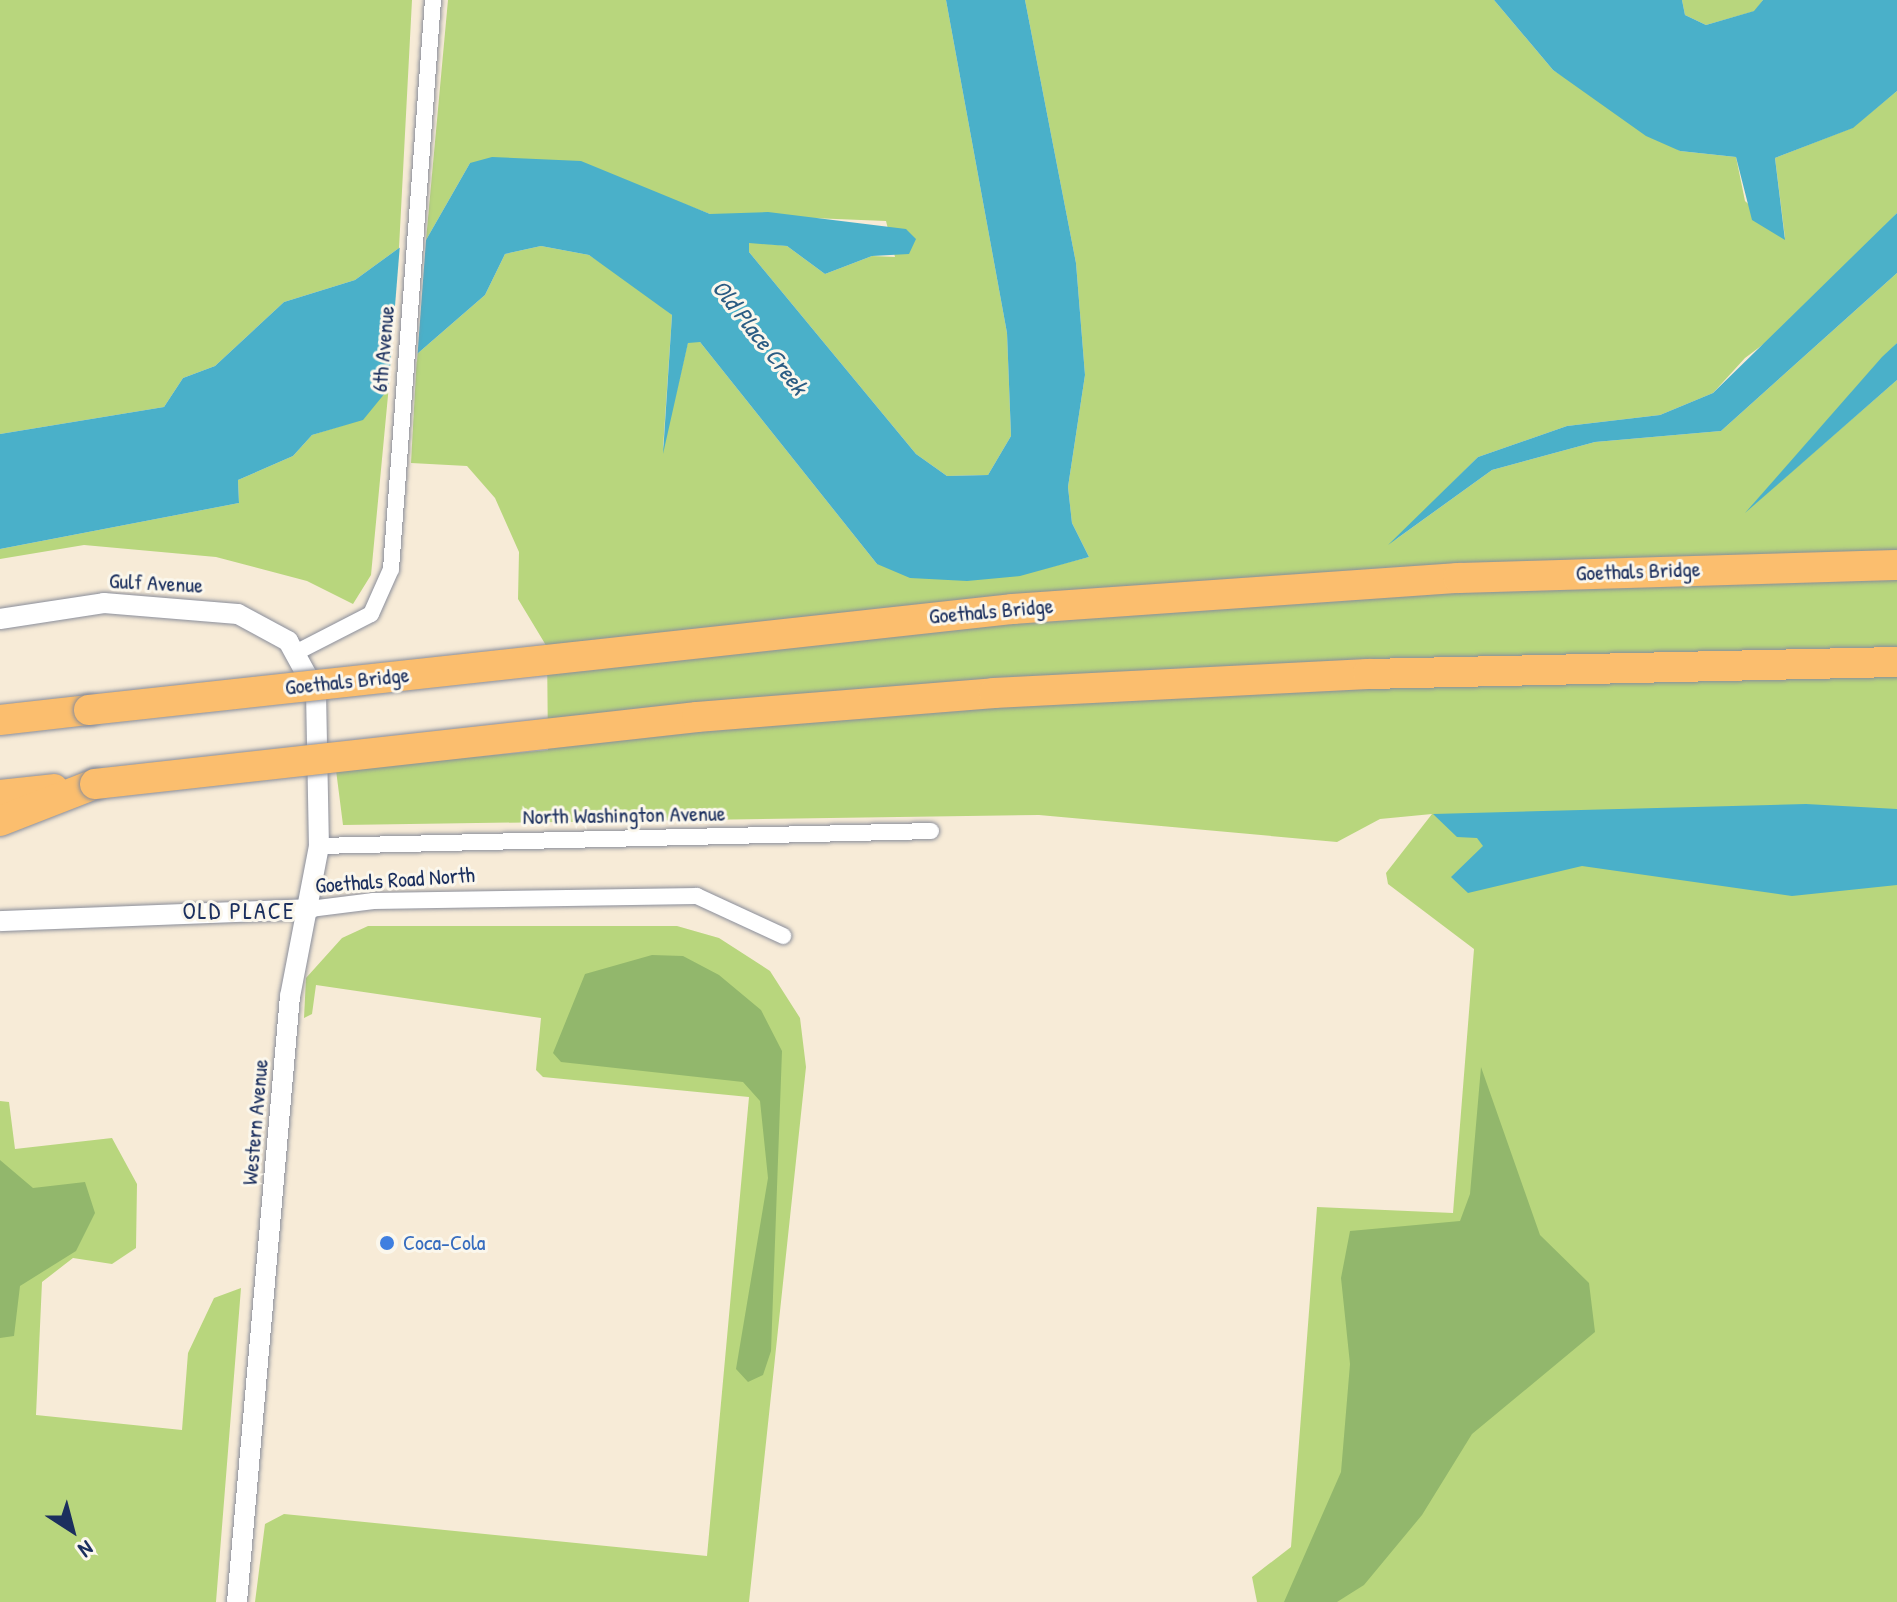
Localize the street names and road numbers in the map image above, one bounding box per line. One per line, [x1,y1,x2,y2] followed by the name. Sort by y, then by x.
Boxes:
[366,305,400,393] street label: 6th Avenue
[1575,556,1701,586] street label: Goethals Bridge
[108,567,204,599] street label: Gulf Avenue
[928,592,1054,630] street label: Goethals Bridge
[284,661,410,701] street label: Goethals Bridge
[522,800,726,830] street label: North Washington Avenue
[314,861,476,899] street label: Goethals Road North
[236,1058,274,1186] street label: Western Avenue

